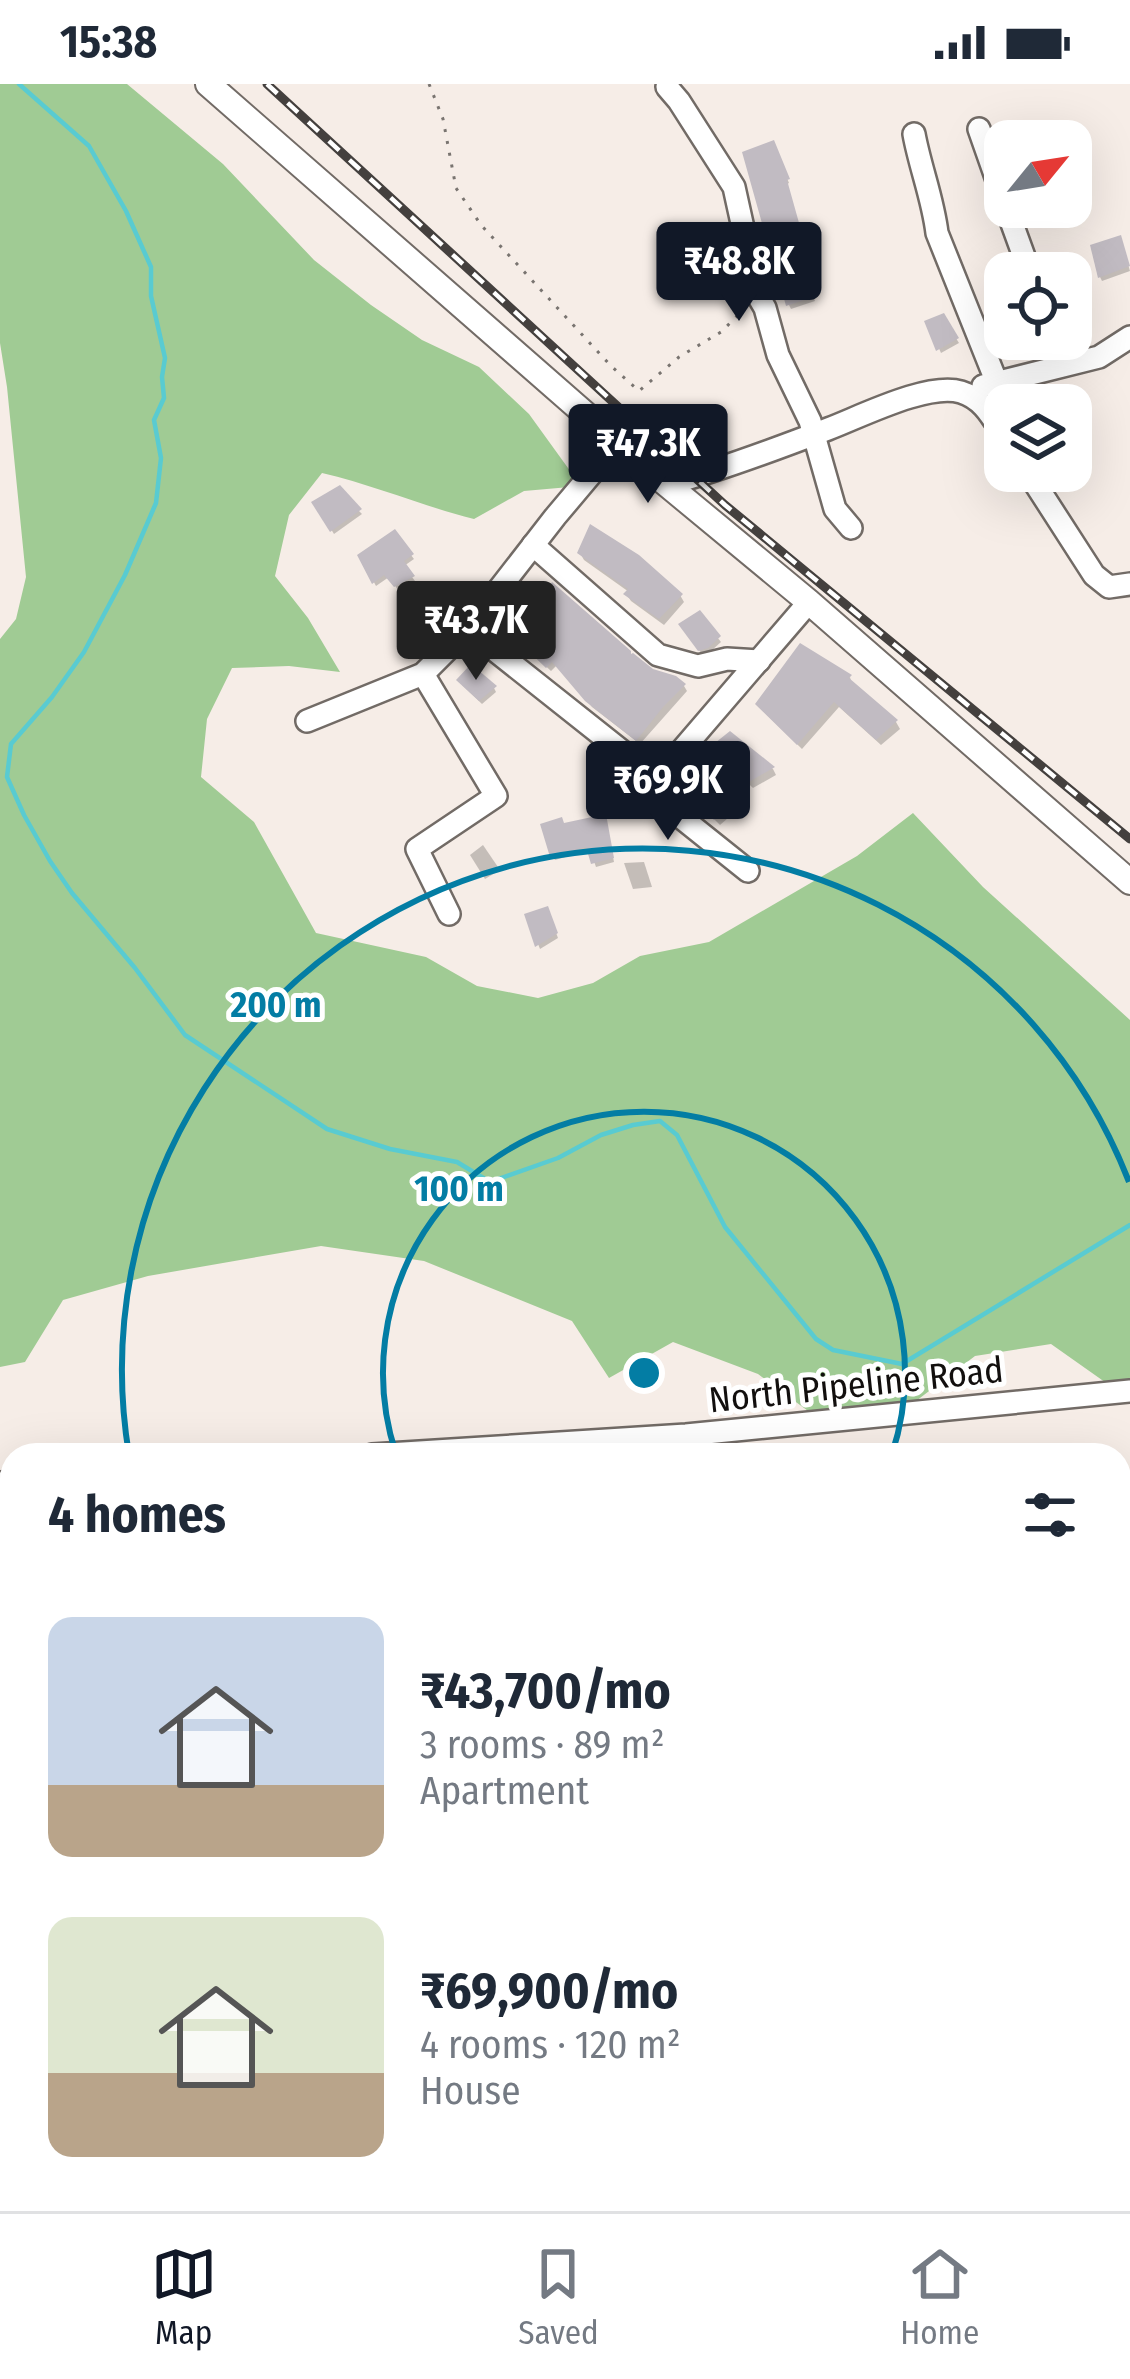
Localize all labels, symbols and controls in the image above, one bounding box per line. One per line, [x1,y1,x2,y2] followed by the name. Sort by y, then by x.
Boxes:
[60,15,157,69] text: 15:38
[984,120,1092,228] north arrow
[984,120,1092,492] map controls
[641,222,837,324] pin: ₹48.8K
[683,238,795,284] text: ₹48.8K
[984,252,1092,360] button: locate
[984,384,1092,492] button: layers
[550,404,746,506] pin: ₹47.3K
[596,420,700,466] text: ₹47.3K
[378,581,574,683] pin: ₹43.7K
[424,597,528,643] text: ₹43.7K
[570,741,766,843] pin: ₹69.9K
[613,757,723,803] text: ₹69.9K
[230,983,321,1027] text: 200 m
[414,1167,504,1211] text: 100 m
[707,1348,1005,1422] street label: North Pipeline Road
[623,1352,665,1394] centre of rings
[1017,1482,1083,1548] icon: filters
[48,1484,226,1546] text: 4 homes
[420,1660,671,1722] text: ₹43,700/mo
[144,1665,288,1809] icon: home
[420,1722,665,1768] text: 3 rooms · 89 m²
[420,1768,589,1814] text: Apartment
[420,1960,678,2022] text: ₹69,900/mo
[144,1965,288,2109] icon: home
[420,2022,681,2068] text: 4 rooms · 120 m²
[420,2068,520,2114] text: House
[151,2241,217,2353] tab: Map
[518,2241,599,2353] tab: Saved
[900,2241,979,2353] tab: Home

